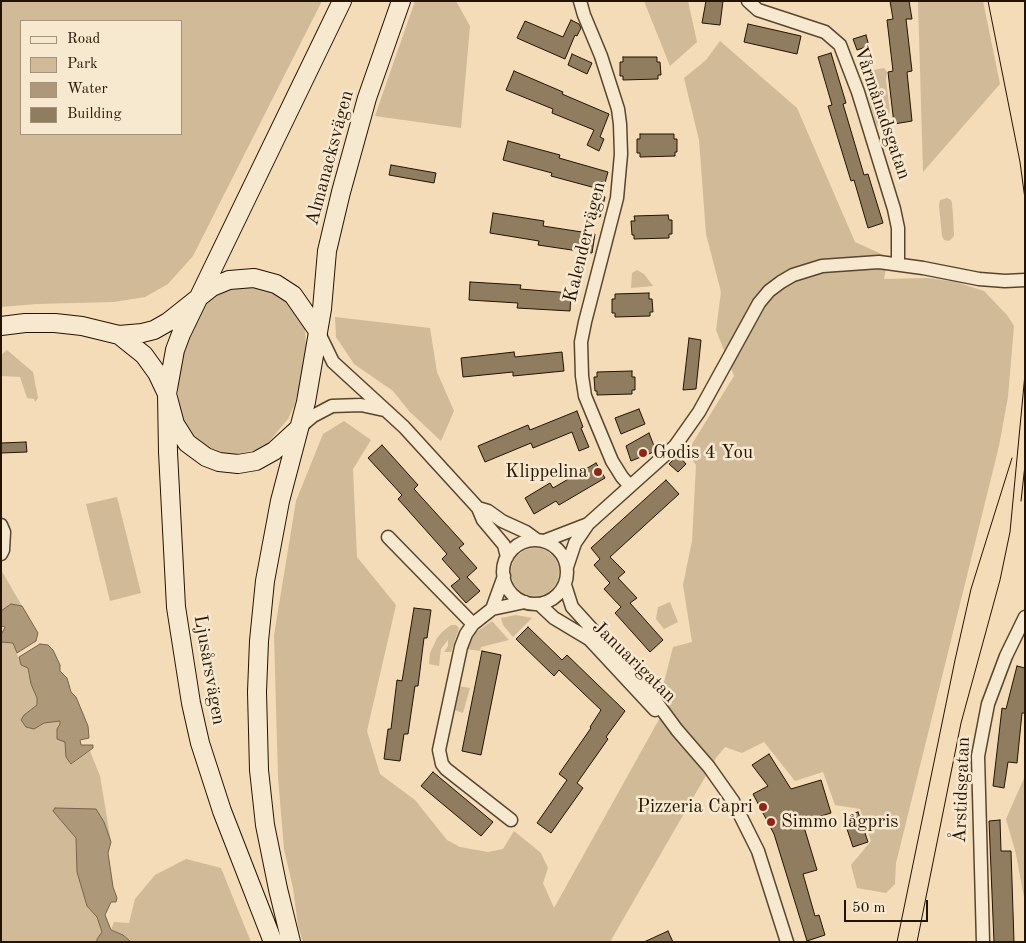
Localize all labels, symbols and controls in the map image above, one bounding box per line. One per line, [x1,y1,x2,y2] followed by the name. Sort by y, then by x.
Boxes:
[20,20,182,135] legend
[67,32,100,47] text: Road
[849,44,915,182] street label: Vårmånadsgatan
[67,57,98,72] text: Park
[67,82,108,97] text: Water
[301,88,359,228] street label: Almanacksvägen
[67,107,122,122] text: Building
[559,180,611,304] street label: Kalendervägen
[653,442,753,464] place label: Godis 4 You
[637,447,649,459] marker: Godis 4 You
[505,461,588,483] place label: Klippelina
[592,466,604,478] marker: Klippelina
[188,613,230,727] street label: Ljusårsvägen
[587,616,681,708] street label: Januarigatan
[949,736,975,844] street label: Årstidsgatan
[637,796,753,818] place label: Pizzeria Capri
[757,801,769,813] marker: Pizzeria Capri
[781,811,899,833] place label: Simmo lågpris
[765,816,777,828] marker: Simmo lågpris
[846,890,930,922] scale bar
[852,901,886,916] text: 50 m

